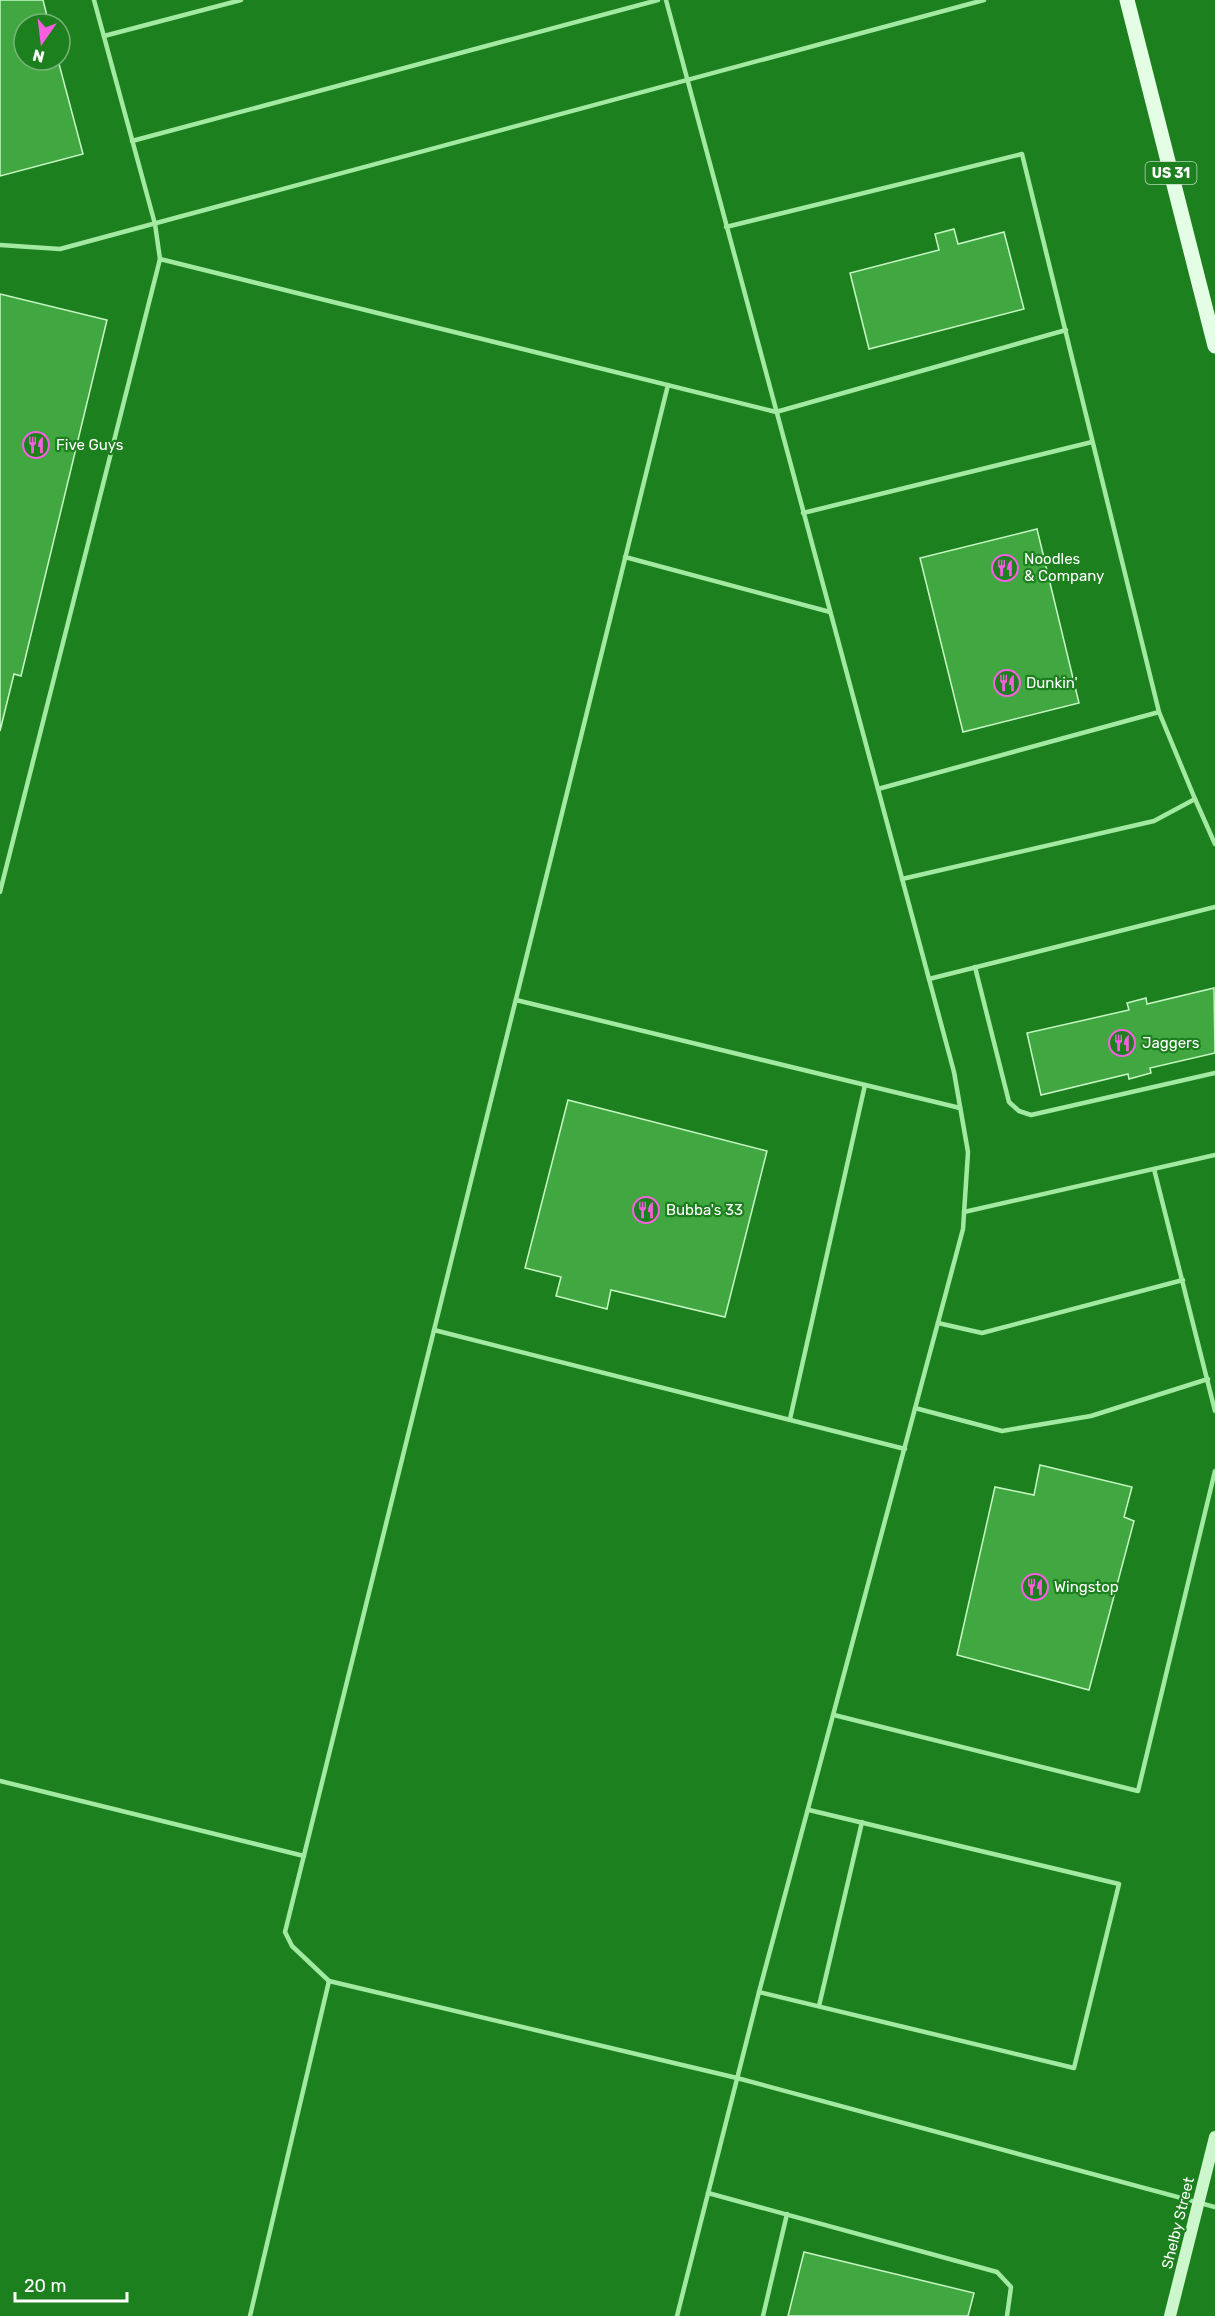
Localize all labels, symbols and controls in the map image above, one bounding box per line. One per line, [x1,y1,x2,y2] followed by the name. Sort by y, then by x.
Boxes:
[12,12,72,72] north arrow
[31,45,46,67] text: N
[1146,162,1196,184] road number: US 31
[21,430,51,460] restaurant icon: Five Guys
[56,436,124,454] place label: Five Guys
[1024,550,1104,585] place label: Noodles & Company
[990,553,1020,583] restaurant icon: Noodles & Company
[992,668,1022,698] restaurant icon: Dunkin'
[1026,674,1078,692] place label: Dunkin'
[1107,1028,1137,1058] restaurant icon: Jaggers
[1142,1034,1200,1052] place label: Jaggers
[631,1195,661,1225] restaurant icon: Bubba's 33
[666,1201,743,1219] place label: Bubba's 33
[1020,1572,1050,1602] restaurant icon: Wingstop
[1054,1578,1119,1596] place label: Wingstop
[1158,2175,1198,2271] street label: Shelby Street
[15,2265,128,2303] scale bar
[24,2275,66,2297] text: 20 m

